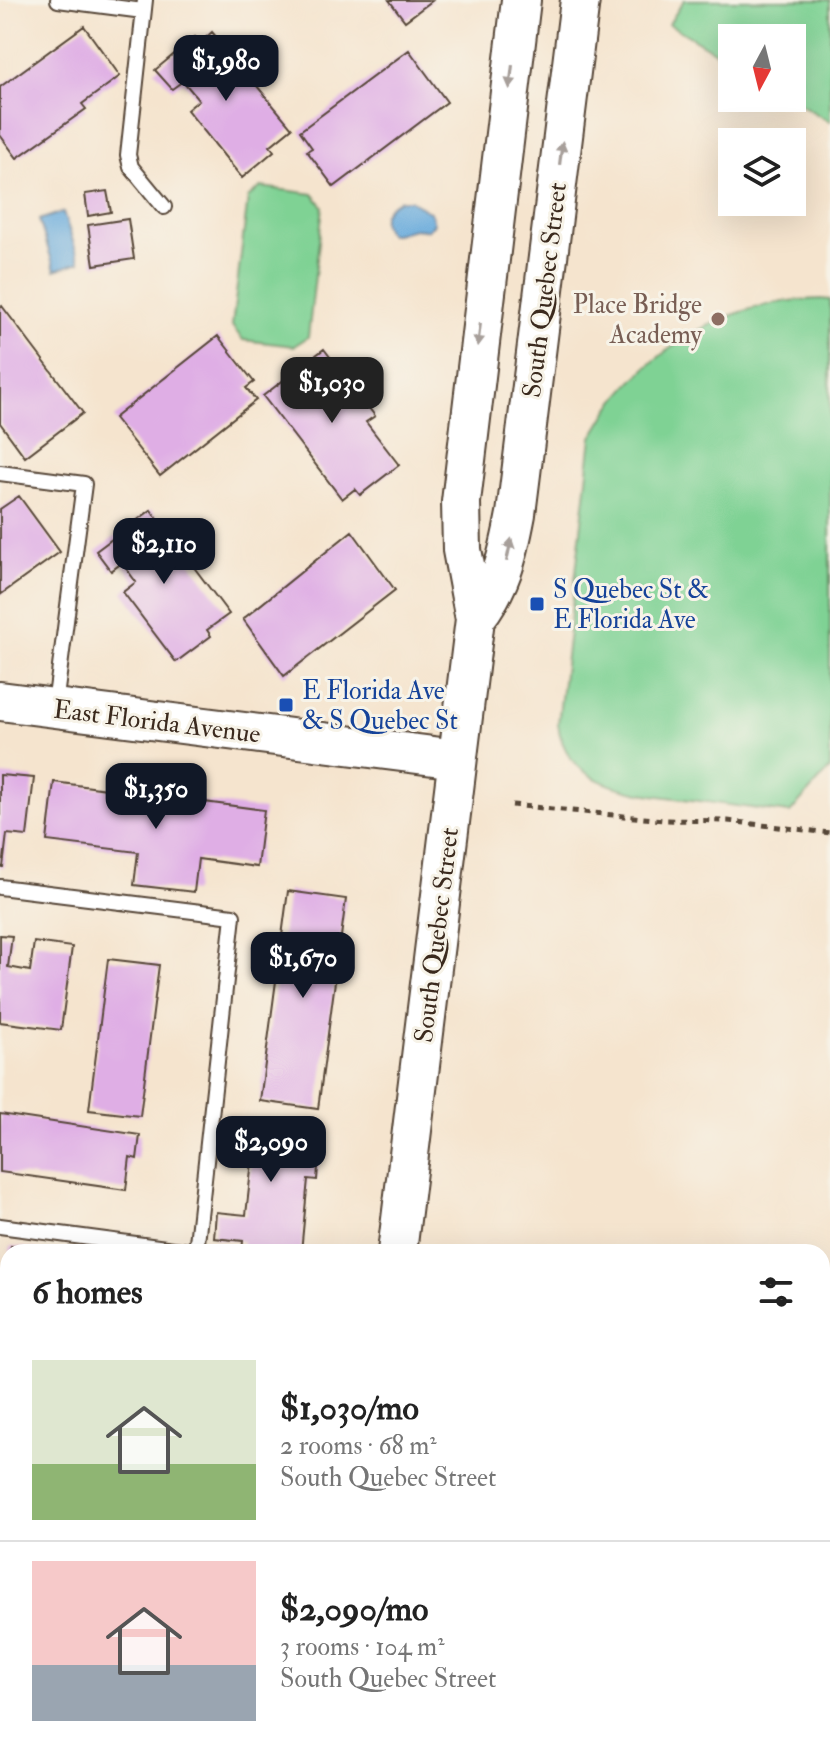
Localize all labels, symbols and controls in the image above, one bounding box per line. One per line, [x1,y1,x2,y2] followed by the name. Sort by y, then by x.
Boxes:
[718,24,806,112] north arrow
[718,24,806,216] map controls
[161,35,291,103] pin: $1,980
[191,45,261,77] text: $1,980
[505,65,518,90] one-way arrow
[718,128,806,216] button: layers
[555,140,568,165] one-way arrow
[516,181,574,399] street label: South Quebec Street
[573,289,703,351] place label: Place Bridge Academy
[709,310,727,328] marker: Place Bridge Academy
[473,323,486,348] one-way arrow
[267,357,397,425] pin: $1,030
[299,367,365,399] text: $1,030
[99,518,229,586] pin: $2,110
[131,528,197,560] text: $2,110
[503,537,516,562] one-way arrow
[553,574,709,636] place label: S Quebec St & E Florida Ave
[528,595,546,613] marker: S Quebec St & E Florida Ave
[302,675,458,737] place label: E Florida Ave & S Quebec St
[52,693,262,751] street label: East Florida Avenue
[277,696,295,714] marker: E Florida Ave & S Quebec St
[91,763,221,831] pin: $1,350
[124,773,188,805] text: $1,350
[408,826,466,1044] street label: South Quebec Street
[238,932,368,1000] pin: $1,670
[269,942,337,974] text: $1,670
[206,1116,336,1184] pin: $2,090
[234,1126,308,1158] text: $2,090
[754,1270,798,1314] icon: filters
[32,1271,143,1314] text: 6 homes
[280,1387,419,1430] text: $1,030/mo
[96,1392,192,1488] icon: home
[280,1430,437,1462] text: 2 rooms · 68 m²
[280,1462,496,1494] text: South Quebec Street
[280,1588,428,1631] text: $2,090/mo
[96,1593,192,1689] icon: home
[280,1631,445,1663] text: 3 rooms · 104 m²
[280,1663,496,1695] text: South Quebec Street

